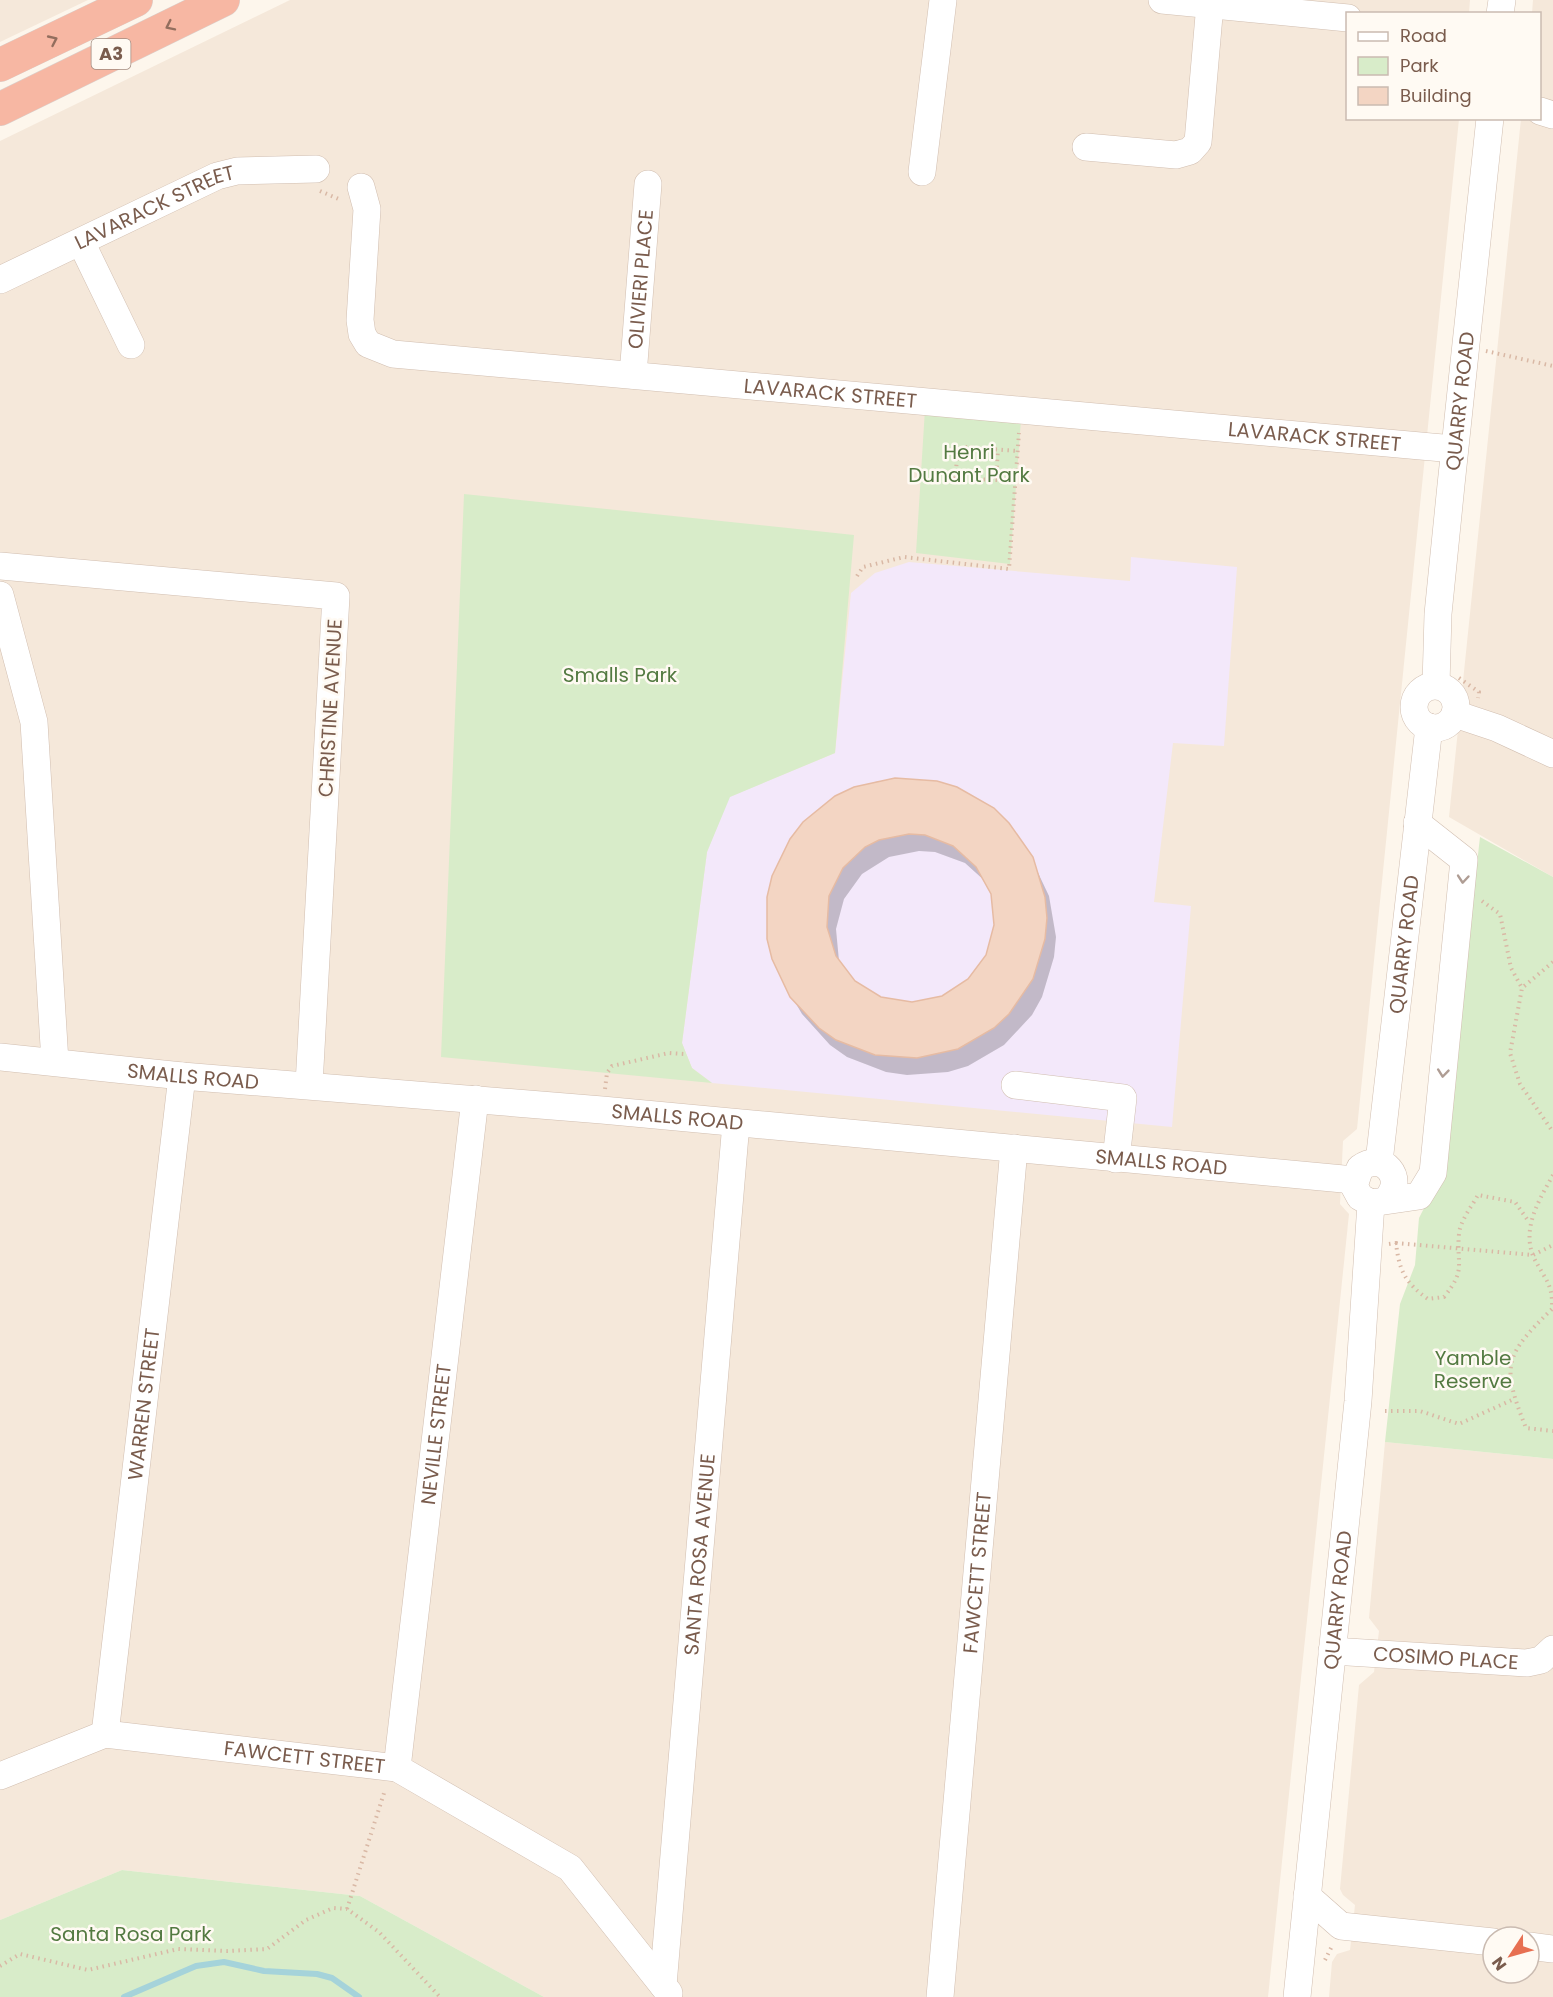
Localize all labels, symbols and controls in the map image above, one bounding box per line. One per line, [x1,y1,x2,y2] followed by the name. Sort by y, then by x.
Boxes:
[1346,12,1541,120] legend
[165,18,176,30] one-way arrow
[1400,23,1447,48] text: Road
[46,35,57,47] one-way arrow
[92,39,130,69] road number: A3
[1400,53,1439,78] text: Park
[1400,83,1472,108] text: Building
[70,158,237,256] street label: LAVARACK STREET
[621,208,660,350] street label: OLIVIERI PLACE
[1439,330,1481,472] street label: QUARRY ROAD
[743,371,918,415] street label: LAVARACK STREET
[1227,415,1402,458] street label: LAVARACK STREET
[908,438,1030,489] park label: Henri Dunant Park
[311,618,349,798] street label: CHRISTINE AVENUE
[563,661,678,689] park label: Smalls Park
[1382,873,1426,1015] street label: QUARRY ROAD
[1456,875,1469,884] one-way arrow
[126,1056,260,1096] street label: SMALLS ROAD
[1437,1069,1450,1078] one-way arrow
[610,1097,745,1137] street label: SMALLS ROAD
[1094,1142,1228,1182] street label: SMALLS ROAD
[121,1326,166,1482] street label: WARREN STREET
[1434,1344,1512,1395] park label: Yamble Reserve
[414,1362,458,1506] street label: NEVILLE STREET
[677,1452,722,1657] street label: SANTA ROSA AVENUE
[956,1491,998,1654] street label: FAWCETT STREET
[1317,1529,1359,1671] street label: QUARRY ROAD
[1372,1640,1519,1676] street label: COSIMO PLACE
[223,1734,387,1781] street label: FAWCETT STREET
[50,1920,212,1948] park label: Santa Rosa Park
[1481,1925,1541,1985] north arrow
[1486,1952,1512,1975] text: N

